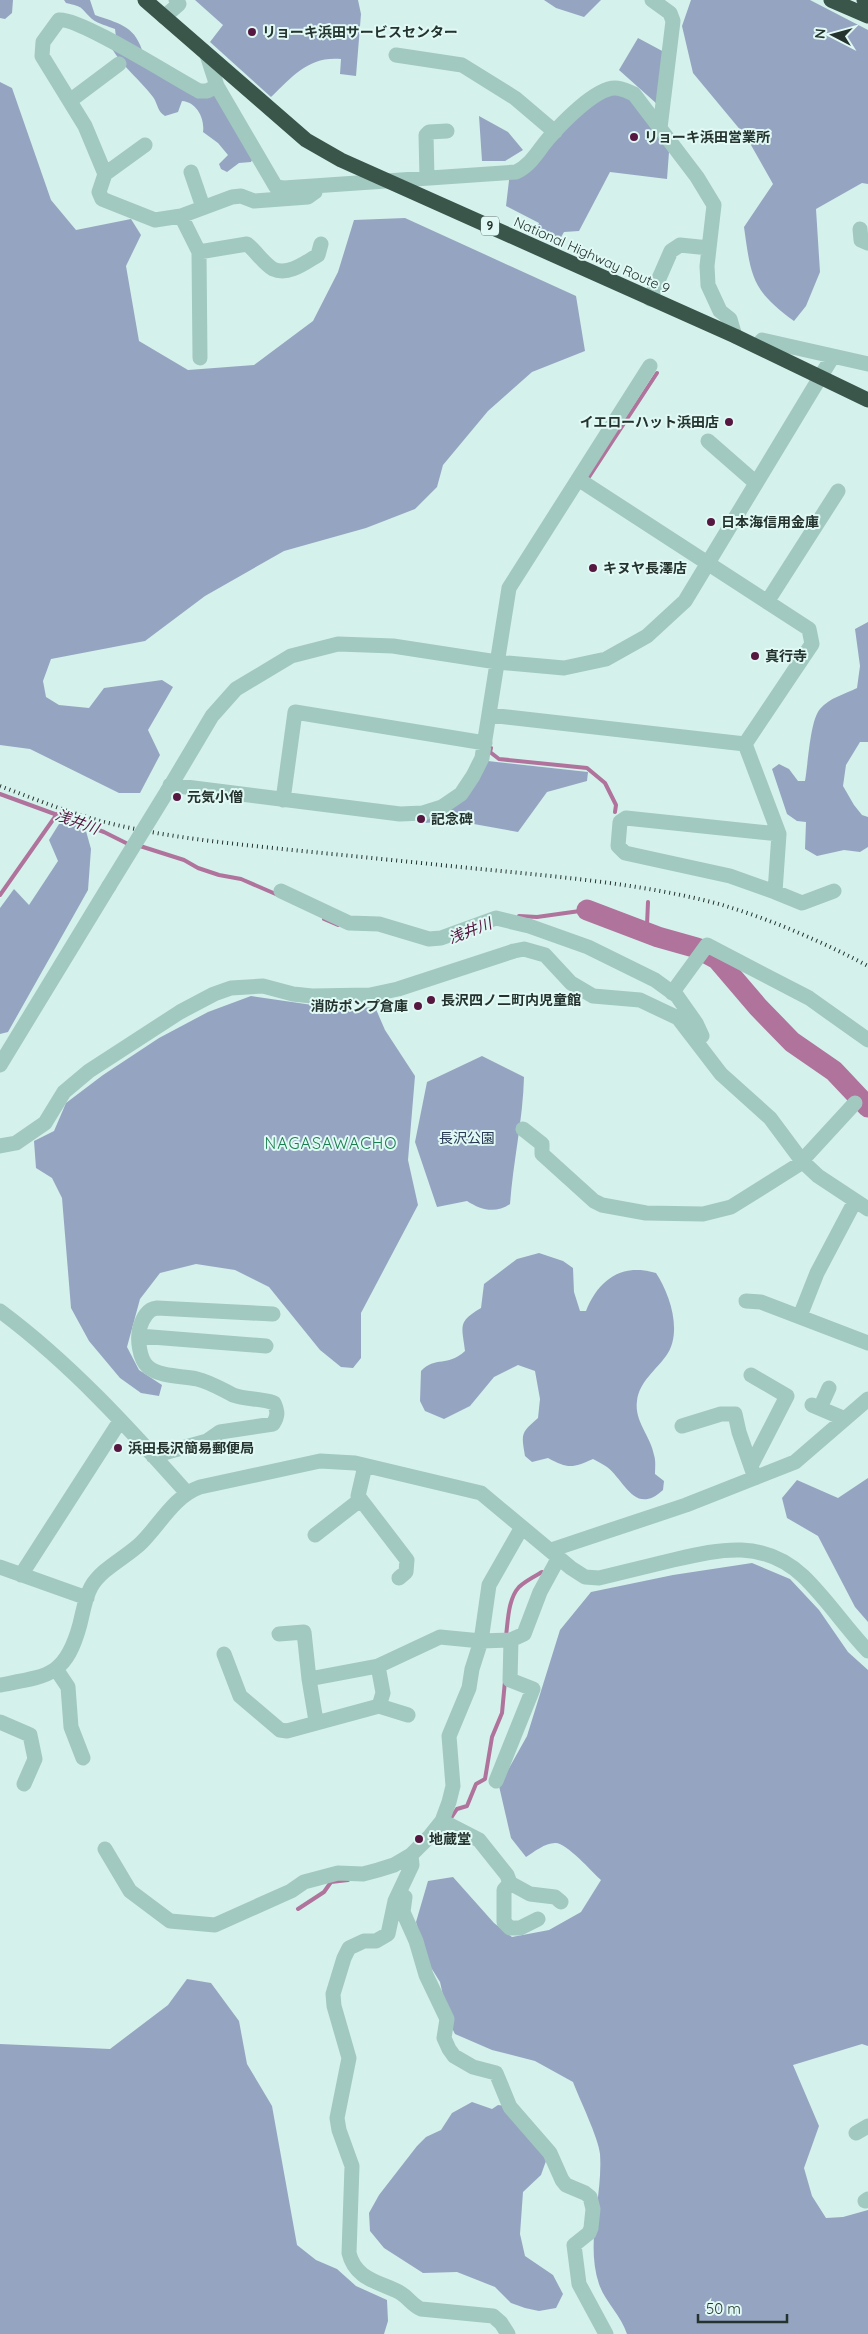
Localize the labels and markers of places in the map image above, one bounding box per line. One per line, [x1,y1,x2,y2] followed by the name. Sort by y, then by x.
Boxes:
[262,23,458,41] place label: リョーキ浜田サービスセンター
[246,26,258,38] marker: リョーキ浜田サービスセンター
[644,128,770,146] place label: リョーキ浜田営業所
[628,131,640,143] marker: リョーキ浜田営業所
[579,413,719,431] place label: イエローハット浜田店
[723,416,735,428] marker: イエローハット浜田店
[721,513,819,531] place label: 日本海信用金庫
[705,516,717,528] marker: 日本海信用金庫
[603,559,687,577] place label: キヌヤ長澤店
[587,562,599,574] marker: キヌヤ長澤店
[765,647,807,665] place label: 真行寺
[749,650,761,662] marker: 真行寺
[187,788,243,806] place label: 元気小僧
[171,791,183,803] marker: 元気小僧
[431,810,473,828] place label: 記念碑
[415,813,427,825] marker: 記念碑
[441,991,581,1009] place label: 長沢四ノ二町内児童館
[425,994,437,1006] marker: 長沢四ノ二町内児童館
[310,997,408,1015] place label: 消防ポンプ倉庫
[412,1000,424,1012] marker: 消防ポンプ倉庫
[128,1439,254,1457] place label: 浜田長沢簡易郵便局
[112,1442,124,1454] marker: 浜田長沢簡易郵便局
[429,1830,471,1848] place label: 地蔵堂
[413,1833,425,1845] marker: 地蔵堂

